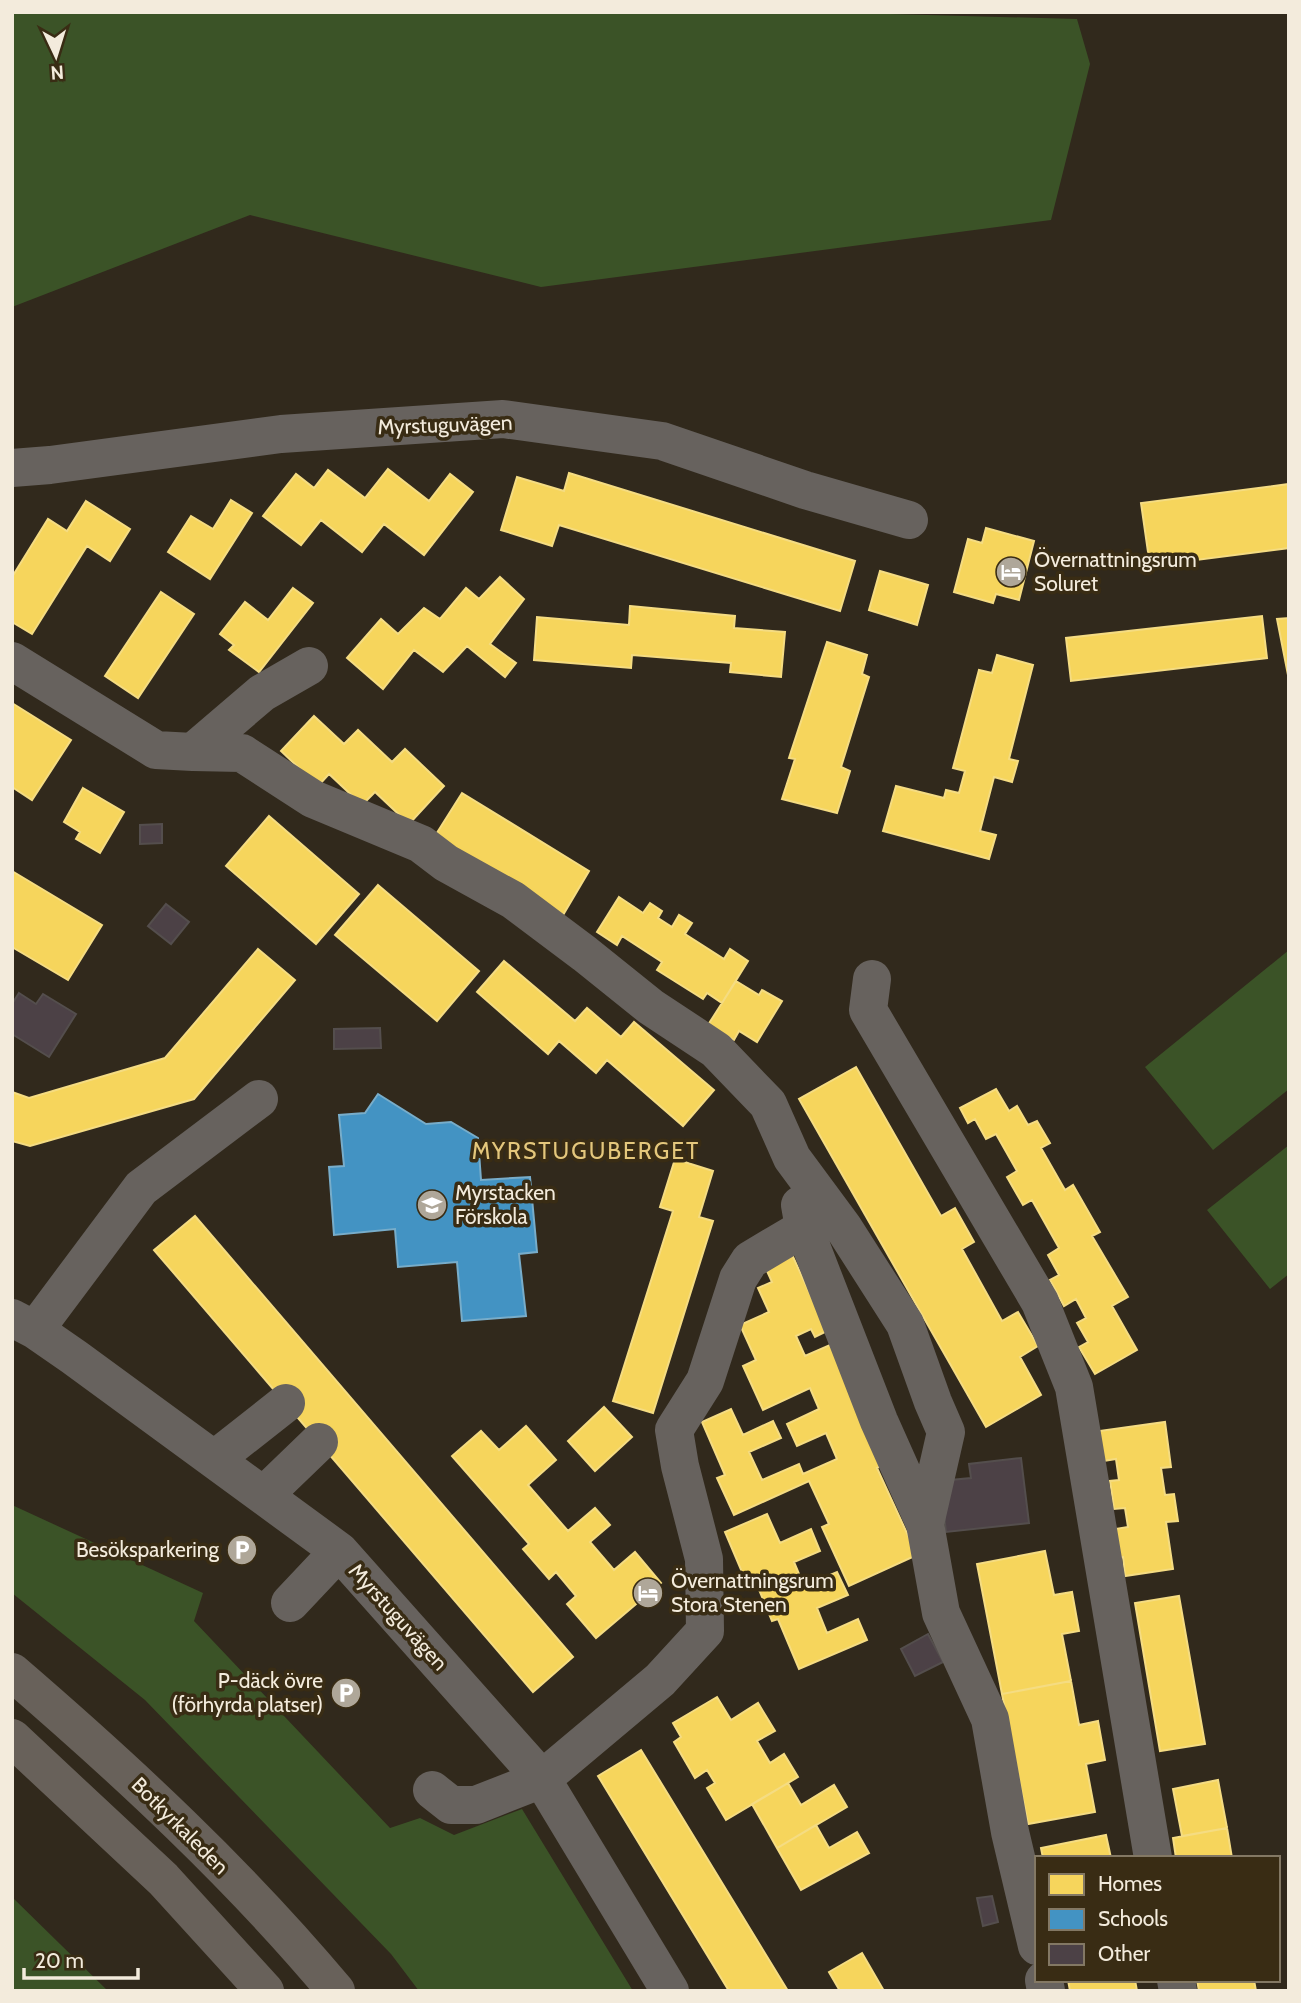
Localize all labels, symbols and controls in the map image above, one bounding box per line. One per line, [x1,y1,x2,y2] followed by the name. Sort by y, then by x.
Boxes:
[21,21,91,91] north arrow
[50,61,65,84] text: N
[377,410,513,439] street label: Myrstuguvägen
[1034,547,1197,596] place label: Övernattningsrum Soluret
[994,555,1028,589] hotel icon: Övernattningsrum Soluret
[472,1137,700,1165] district label: MYRSTUGUBERGET
[455,1180,556,1229] place label: Myrstacken Förskola
[415,1188,449,1222] school or university icon: Myrstacken Förskola
[225,1533,259,1567] parking icon: Besöksparkering
[76,1537,220,1562] place label: Besöksparkering
[344,1558,453,1675] street label: Myrstuguvägen
[671,1568,834,1617] place label: Övernattningsrum Stora Stenen
[631,1576,665,1610] hotel icon: Övernattningsrum Stora Stenen
[172,1668,323,1717] place label: P-däck övre (förhyrda platser)
[329,1676,363,1710] parking icon: P-däck övre (förhyrda platser)
[127,1772,234,1879] street label: Botkyrkaleden
[1035,1856,1280,1982] legend
[1098,1871,1162,1896] text: Homes
[1098,1906,1168,1931] text: Schools
[24,1937,138,1981] scale bar
[1098,1941,1150,1966] text: Other
[35,1948,84,1973] text: 20 m

